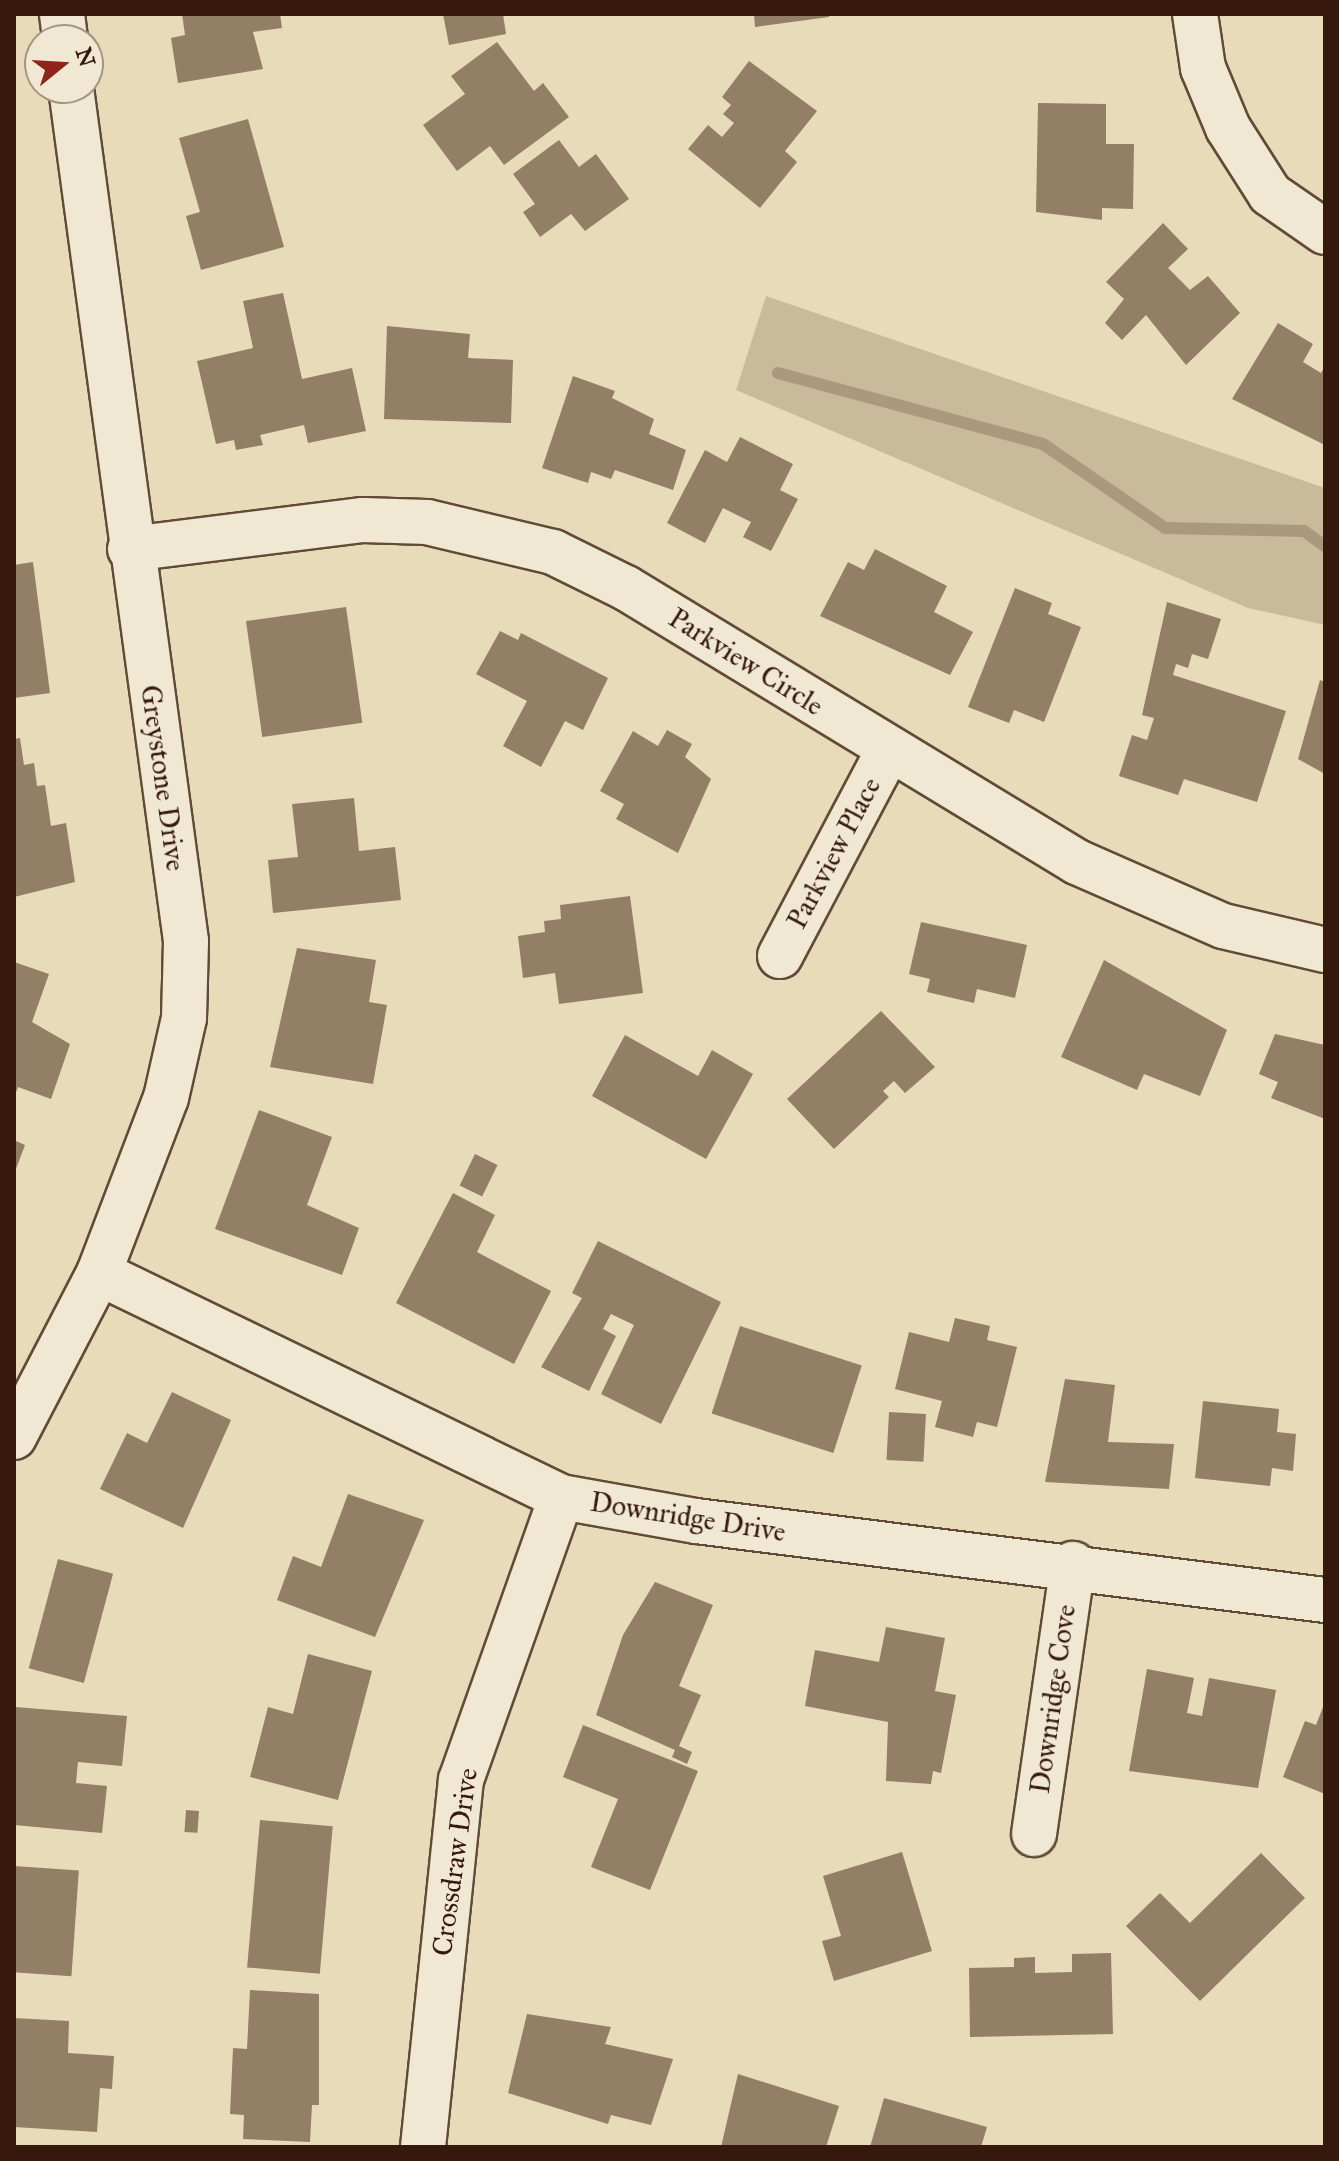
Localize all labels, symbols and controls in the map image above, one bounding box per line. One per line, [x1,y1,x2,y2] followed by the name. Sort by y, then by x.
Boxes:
[24,24,104,104] north arrow
[70,44,101,70] text: N
[663,601,829,723] street label: Parkview Circle
[133,683,193,873] street label: Greystone Drive
[780,772,888,934] street label: Parkview Place
[588,1485,788,1549] street label: Downridge Drive
[1023,1602,1083,1796] street label: Downridge Cove
[425,1766,485,1958] street label: Crossdraw Drive

